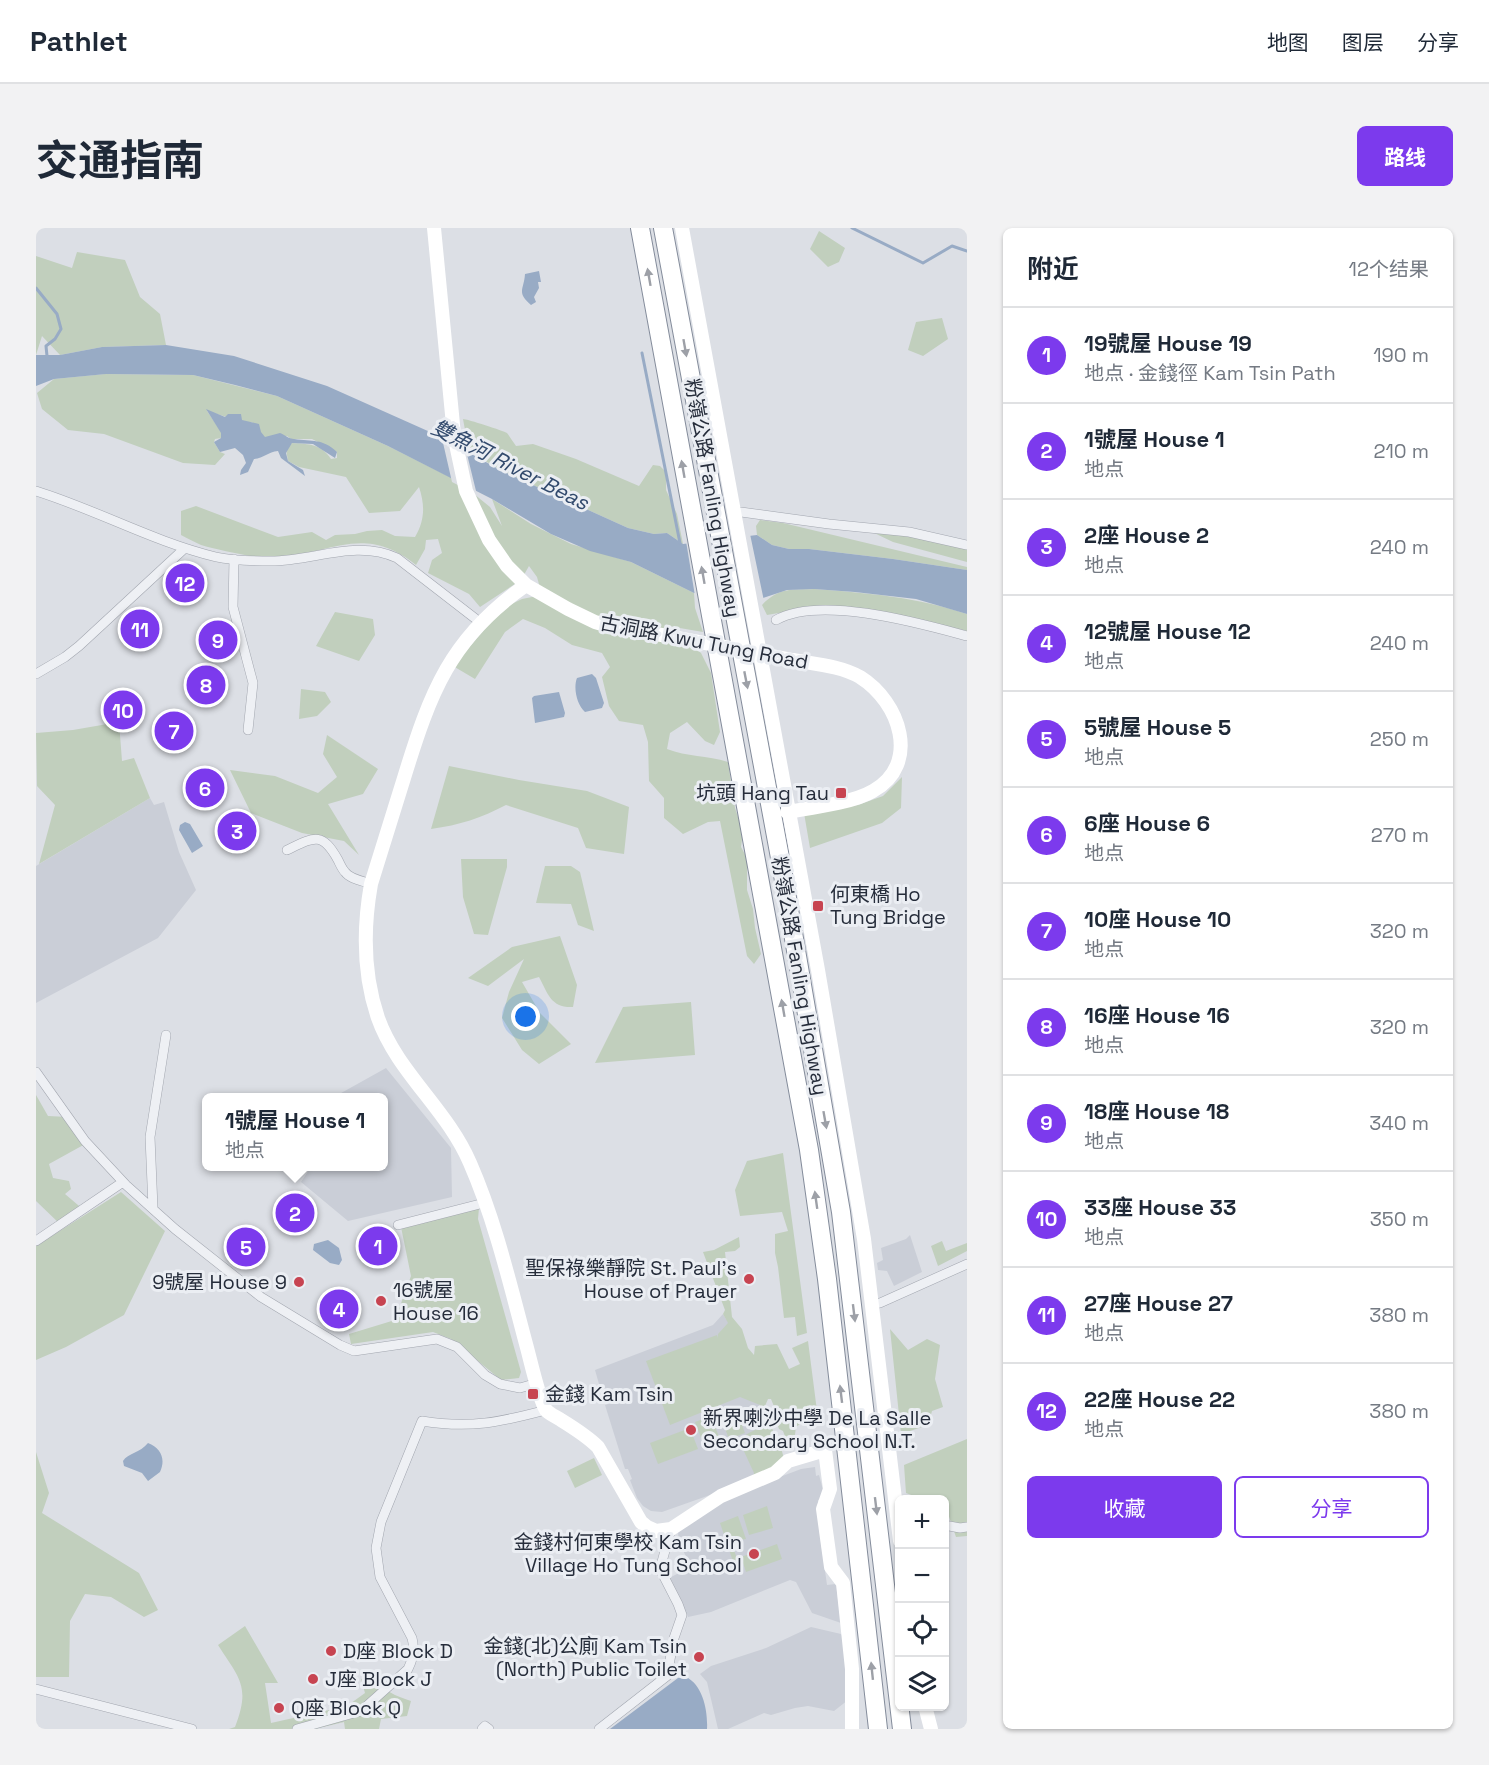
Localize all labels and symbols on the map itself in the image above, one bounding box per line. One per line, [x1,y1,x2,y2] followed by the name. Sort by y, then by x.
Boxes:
[644,267,653,286] one-way arrow
[681,338,690,357] one-way arrow
[679,377,747,619] street label: 粉嶺公路 Fanling Highway
[427,413,594,516] water label: 雙魚河 River Beas
[678,459,687,478] one-way arrow
[166,560,204,606] pin: 12
[698,565,707,584] one-way arrow
[120,606,160,652] pin: 11
[598,609,810,675] street label: 古洞路 Kwu Tung Road
[198,618,237,662] pin: 9
[186,662,226,708] pin: 8
[742,670,751,689] one-way arrow
[104,688,142,732] pin: 10
[154,708,194,754] pin: 7
[186,766,224,810] pin: 6
[696,780,829,806] place label: 坑頭 Hang Tau
[834,786,848,800] marker: 坑頭 Hang Tau
[218,808,256,854] pin: 3
[766,855,834,1097] street label: 粉嶺公路 Fanling Highway
[830,881,946,930] place label: 何東橋 Ho Tung Bridge
[811,899,825,913] marker: 何東橋 Ho Tung Bridge
[778,998,787,1017] one-way arrow
[511,1002,540,1031] your location
[821,1110,830,1129] one-way arrow
[276,1190,314,1236] pin: 2
[812,1191,821,1210] one-way arrow
[226,1224,266,1270] pin: 5
[358,1224,398,1268] pin: 1
[525,1255,737,1304] place label: 聖保祿樂靜院 St. Paul's House of Prayer
[152,1269,287,1295] place label: 9號屋 House 9
[742,1272,756,1286] marker: 聖保祿樂靜院 St. Paul's House of Prayer
[292,1275,306,1289] marker: 9號屋 House 9
[393,1277,479,1326] place label: 16號屋 House 16
[320,1286,358,1332] pin: 4
[374,1294,388,1308] marker: 16號屋 House 16
[849,1303,859,1322] one-way arrow
[545,1381,673,1407] place label: 金錢 Kam Tsin
[836,1384,846,1403] one-way arrow
[526,1387,540,1401] marker: 金錢 Kam Tsin
[703,1405,931,1454] place label: 新界喇沙中學 De La Salle Secondary School N.T.
[684,1423,698,1437] marker: 新界喇沙中學 De La Salle Secondary School N.T.
[872,1497,881,1516] one-way arrow
[514,1529,742,1578] place label: 金錢村何東學校 Kam Tsin Village Ho Tung School
[747,1547,761,1561] marker: 金錢村何東學校 Kam Tsin Village Ho Tung School
[484,1633,687,1682] place label: 金錢(北)公廁 Kam Tsin (North) Public Toilet
[343,1638,453,1664] place label: D座 Block D
[324,1644,338,1658] marker: D座 Block D
[692,1650,706,1664] marker: 金錢(北)公廁 Kam Tsin (North) Public Toilet
[867,1661,877,1680] one-way arrow
[325,1666,432,1692] place label: J座 Block J
[306,1672,320,1686] marker: J座 Block J
[291,1695,401,1721] place label: Q座 Block Q
[272,1701,286,1715] marker: Q座 Block Q

